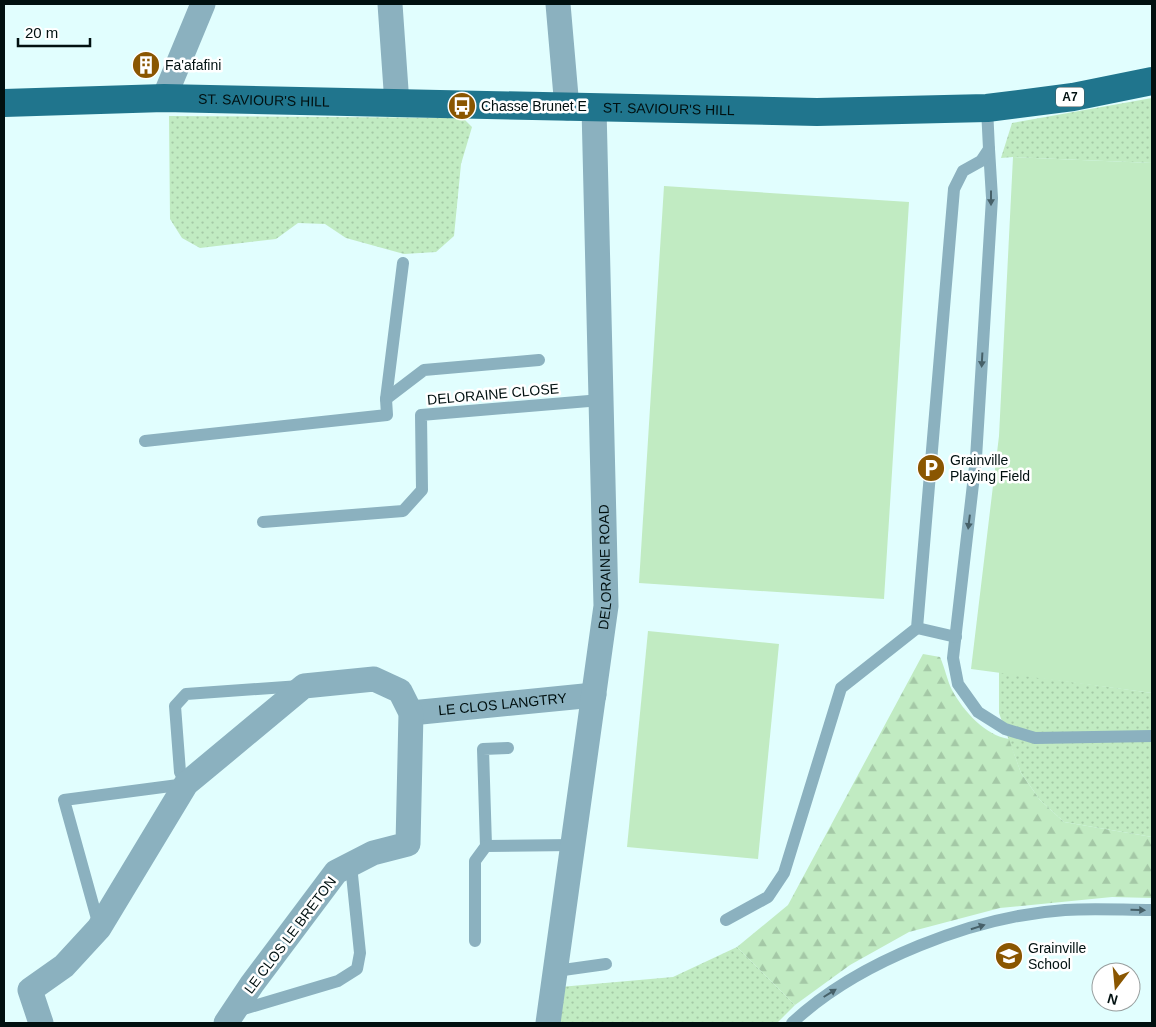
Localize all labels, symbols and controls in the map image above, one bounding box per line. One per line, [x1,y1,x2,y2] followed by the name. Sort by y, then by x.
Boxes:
[18,15,90,47] scale bar
[25,24,58,41] text: 20 m
[131,50,161,80] building icon: Fa'afafini
[165,57,221,73] place label: Fa'afafini
[1056,88,1084,106] road number: A7
[198,91,330,110] street label: ST. SAVIOUR'S HILL
[447,91,477,121] bus stop icon: Chasse Brunet E
[481,98,587,114] place label: Chasse Brunet E
[603,99,735,118] street label: ST. SAVIOUR'S HILL
[987,190,995,206] one-way arrow
[978,352,986,368] one-way arrow
[426,380,560,408] street label: DELORAINE CLOSE
[950,452,1030,484] place label: Grainville Playing Field
[916,453,946,483] parking icon: Grainville Playing Field
[595,504,614,631] street label: DELORAINE ROAD
[965,514,973,530] one-way arrow
[438,690,568,718] street label: LE CLOS LANGTRY
[241,873,339,997] street label: LE CLOS LE BRETON
[1130,906,1146,914] one-way arrow
[970,923,985,930] one-way arrow
[1028,940,1087,972] place label: Grainville School
[994,941,1024,971] school or university icon: Grainville School
[1091,962,1141,1012] north arrow
[823,988,837,998] one-way arrow
[1105,990,1119,1009] text: N

